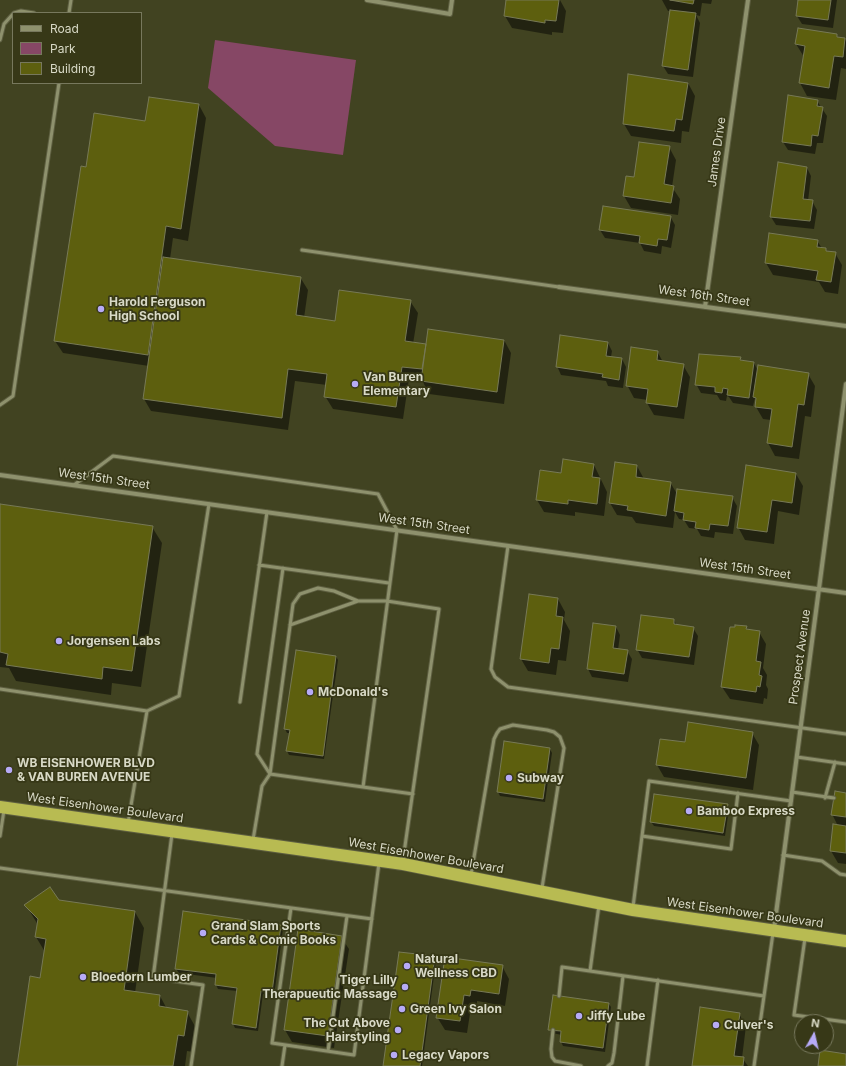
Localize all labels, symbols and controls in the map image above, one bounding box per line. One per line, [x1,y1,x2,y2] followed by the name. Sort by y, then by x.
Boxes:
[12,12,142,84] legend
[50,21,79,36] text: Road
[50,41,76,56] text: Park
[50,61,95,76] text: Building
[705,116,729,188] street label: James Drive
[657,282,751,310] street label: West 16th Street
[109,295,206,323] place label: Harold Ferguson High School
[96,304,106,314] marker: Harold Ferguson High School
[363,370,430,398] place label: Van Buren Elementary
[350,379,360,389] marker: Van Buren Elementary
[57,465,151,493] street label: West 15th Street
[377,510,471,538] street label: West 15th Street
[698,555,792,583] street label: West 15th Street
[786,608,814,706] street label: Prospect Avenue
[67,634,160,648] place label: Jorgensen Labs
[54,636,64,646] marker: Jorgensen Labs
[318,685,388,699] place label: McDonald's
[305,687,315,697] marker: McDonald's
[17,756,155,784] place label: WB EISENHOWER BLVD & VAN BUREN AVENUE
[4,765,14,775] marker: WB EISENHOWER BLVD & VAN BUREN AVENUE
[517,771,564,785] place label: Subway
[504,773,514,783] marker: Subway
[26,790,184,826] street label: West Eisenhower Boulevard
[697,804,795,818] place label: Bamboo Express
[684,806,694,816] marker: Bamboo Express
[347,835,505,877] street label: West Eisenhower Boulevard
[666,895,824,931] street label: West Eisenhower Boulevard
[211,919,336,947] place label: Grand Slam Sports Cards & Comic Books
[198,928,208,938] marker: Grand Slam Sports Cards & Comic Books
[415,952,497,980] place label: Natural Wellness CBD
[402,961,412,971] marker: Natural Wellness CBD
[91,970,192,984] place label: Bloedorn Lumber
[78,972,88,982] marker: Bloedorn Lumber
[262,973,397,1001] place label: Tiger Lilly Therapueutic Massage
[400,982,410,992] marker: Tiger Lilly Therapueutic Massage
[410,1002,502,1016] place label: Green Ivy Salon
[397,1004,407,1014] marker: Green Ivy Salon
[587,1009,645,1023] place label: Jiffy Lube
[574,1011,584,1021] marker: Jiffy Lube
[794,1014,834,1054] north arrow
[303,1016,390,1044] place label: The Cut Above Hairstyling
[810,1016,821,1031] text: N
[724,1018,773,1032] place label: Culver's
[711,1020,721,1030] marker: Culver's
[393,1025,403,1035] marker: The Cut Above Hairstyling
[402,1048,489,1062] place label: Legacy Vapors
[389,1050,399,1060] marker: Legacy Vapors

